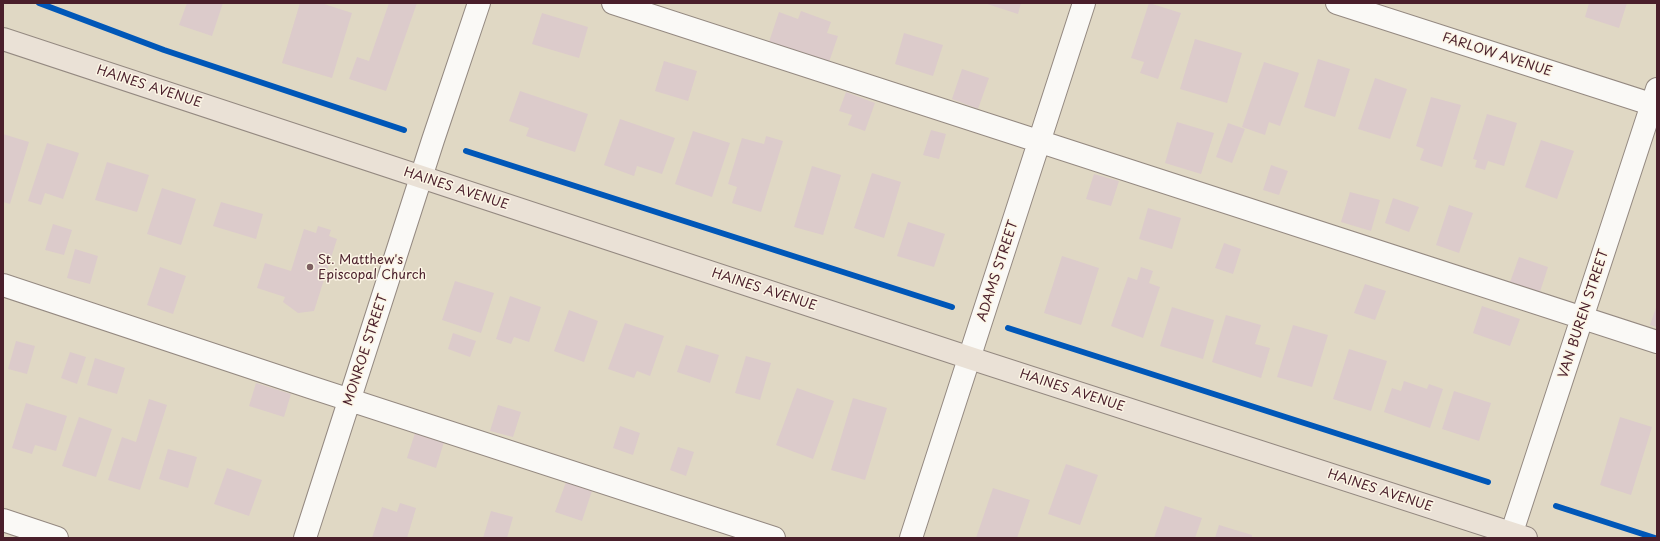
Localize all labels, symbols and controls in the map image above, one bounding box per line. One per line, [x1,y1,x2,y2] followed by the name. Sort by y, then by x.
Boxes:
[1440,30,1554,80] street label: FARLOW AVENUE
[95,63,203,111] street label: HAINES AVENUE
[402,165,510,213] street label: HAINES AVENUE
[974,218,1022,324] street label: ADAMS STREET
[1556,248,1612,380] street label: VAN BUREN STREET
[318,252,426,283] place label: St. Matthew's Episcopal Church
[305,262,315,272] marker: St. Matthew's Episcopal Church
[710,266,818,314] street label: HAINES AVENUE
[341,292,391,408] street label: MONROE STREET
[1018,367,1126,415] street label: HAINES AVENUE
[1326,467,1434,515] street label: HAINES AVENUE

